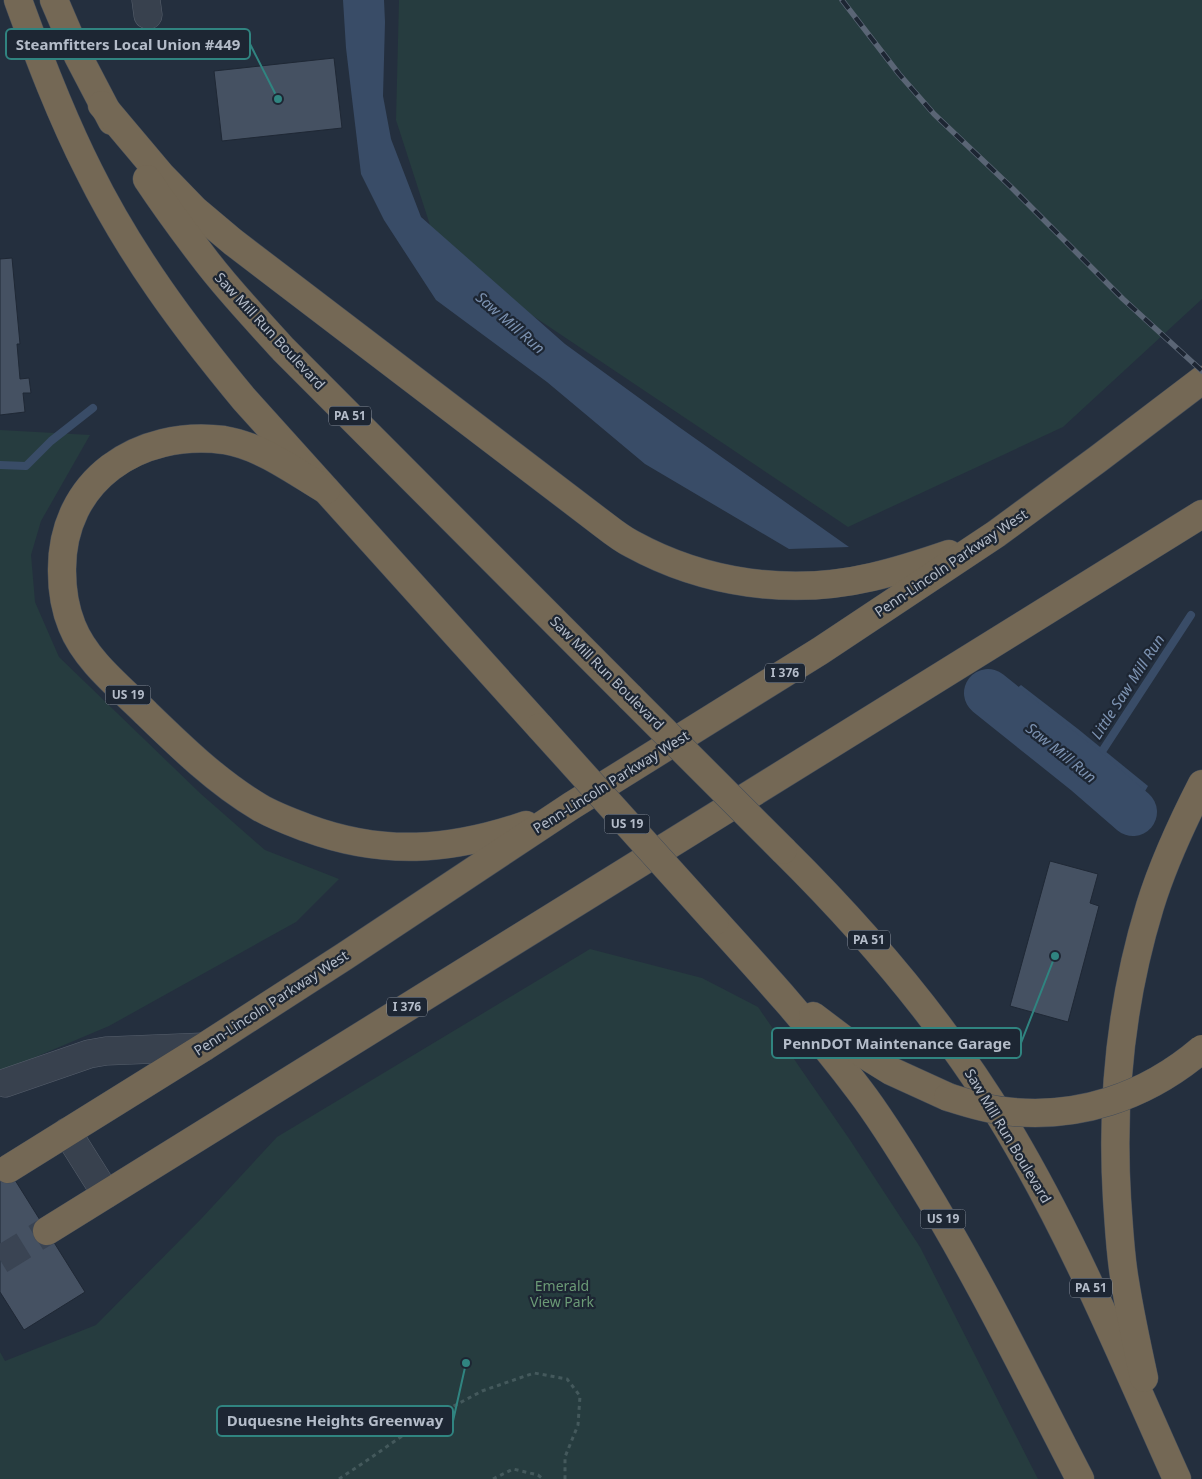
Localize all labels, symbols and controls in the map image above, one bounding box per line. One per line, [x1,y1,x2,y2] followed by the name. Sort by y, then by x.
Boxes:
[6,29,250,59] callout: Steamfitters Local Union #449
[16,34,241,54] text: Steamfitters Local Union #449
[211,268,330,393] street label: Saw Mill Run Boulevard
[472,287,549,358] water label: Saw Mill Run
[329,406,371,426] road number: PA 51
[871,504,1031,621] street label: Penn-Lincoln Parkway West
[546,612,668,734] street label: Saw Mill Run Boulevard
[1086,630,1169,743] water label: Little Saw Mill Run
[765,664,805,682] road number: I 376
[106,686,150,704] road number: US 19
[1022,718,1101,787] water label: Saw Mill Run
[529,726,692,837] street label: Penn-Lincoln Parkway West
[604,814,650,834] road number: US 19
[848,930,890,950] road number: PA 51
[190,945,352,1060] street label: Penn-Lincoln Parkway West
[387,998,427,1016] road number: I 376
[772,1028,1021,1058] callout: PennDOT Maintenance Garage
[783,1033,1011,1053] text: PennDOT Maintenance Garage
[961,1065,1056,1206] street label: Saw Mill Run Boulevard
[920,1210,966,1228] road number: US 19
[530,1276,594,1311] park label: Emerald View Park
[1070,1278,1112,1298] road number: PA 51
[217,1406,453,1436] callout: Duquesne Heights Greenway
[227,1410,444,1430] text: Duquesne Heights Greenway

